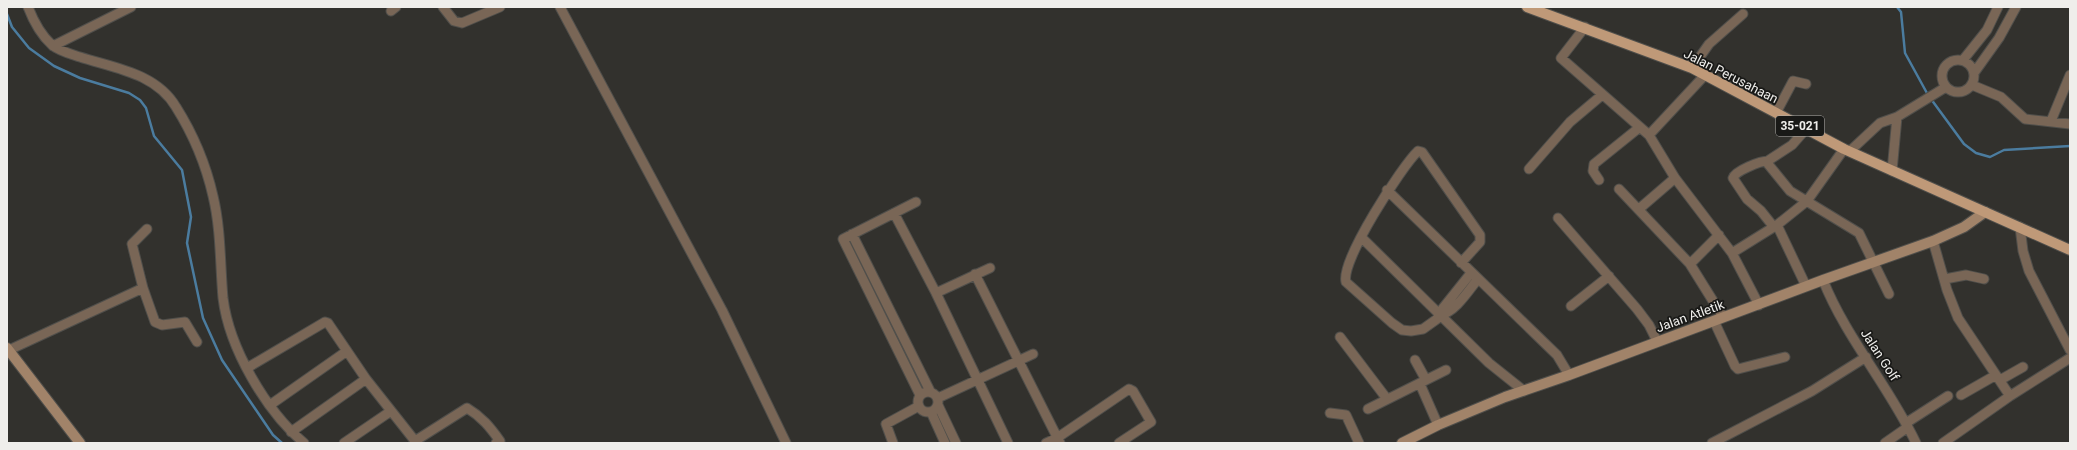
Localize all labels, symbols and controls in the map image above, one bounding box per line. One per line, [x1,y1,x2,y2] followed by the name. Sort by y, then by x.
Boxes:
[1681,46,1781,106] street label: Jalan Perusahaan
[1776,116,1824,136] road number: 35-021
[1654,297,1727,335] street label: Jalan Atletik
[1858,326,1903,384] street label: Jalan Golf

